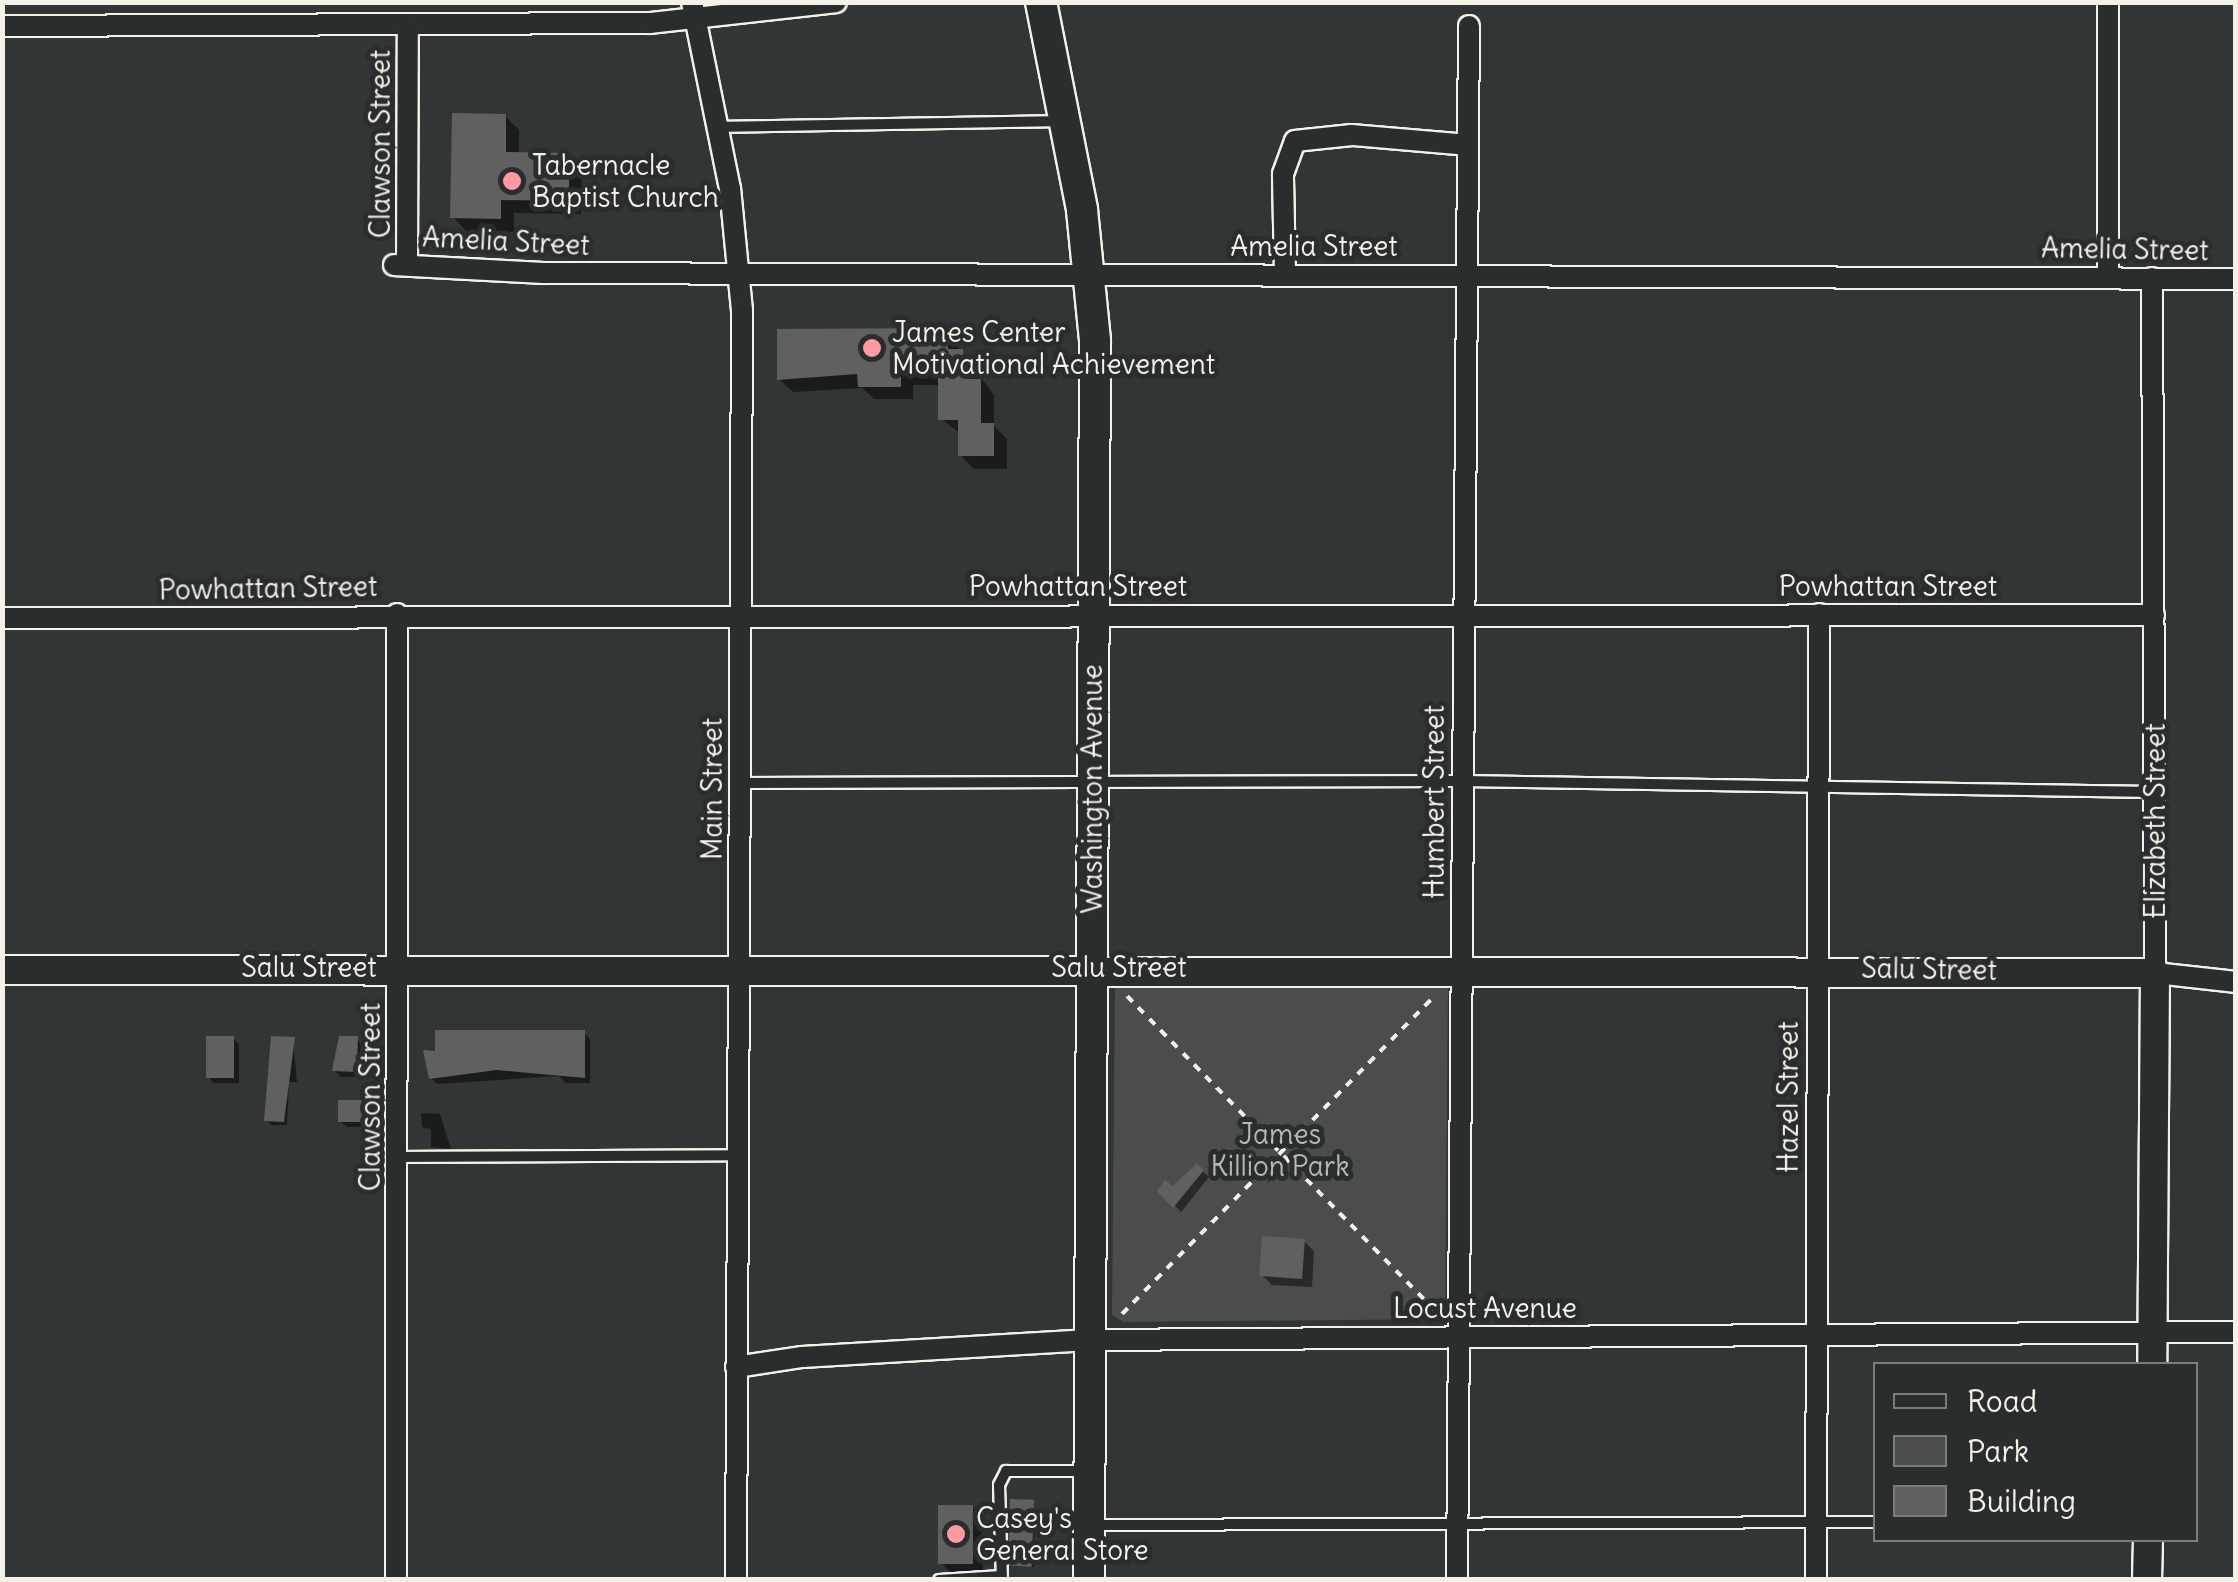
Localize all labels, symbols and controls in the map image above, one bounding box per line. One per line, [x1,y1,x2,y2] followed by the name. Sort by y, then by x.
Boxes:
[363,50,397,238] street label: Clawson Street
[532,148,719,214] place label: Tabernacle Baptist Church
[501,170,523,192] marker: Tabernacle Baptist Church
[421,220,591,262] street label: Amelia Street
[1230,229,1398,263] street label: Amelia Street
[2041,231,2209,267] street label: Amelia Street
[892,315,1215,381] place label: James Center Motivational Achievement
[861,337,883,359] marker: James Center Motivational Achievement
[158,569,378,607] street label: Powhattan Street
[969,569,1187,603] street label: Powhattan Street
[1779,569,1997,603] street label: Powhattan Street
[1075,664,1109,914] street label: Washington Avenue
[1417,705,1451,899] street label: Humbert Street
[695,718,729,860] street label: Main Street
[2138,723,2172,919] street label: Elizabeth Street
[241,950,377,984] street label: Salu Street
[1051,950,1187,984] street label: Salu Street
[1861,951,1997,987] street label: Salu Street
[353,1003,387,1191] street label: Clawson Street
[1771,1021,1805,1173] street label: Hazel Street
[1211,1117,1349,1183] park label: James Killion Park
[1393,1291,1577,1325] street label: Locust Avenue
[1873,1362,2198,1542] legend
[1967,1382,2037,1420] text: Road
[1967,1432,2029,1470] text: Park
[1967,1482,2076,1520] text: Building
[976,1501,1149,1567] place label: Casey's General Store
[945,1523,967,1545] marker: Casey's General Store

